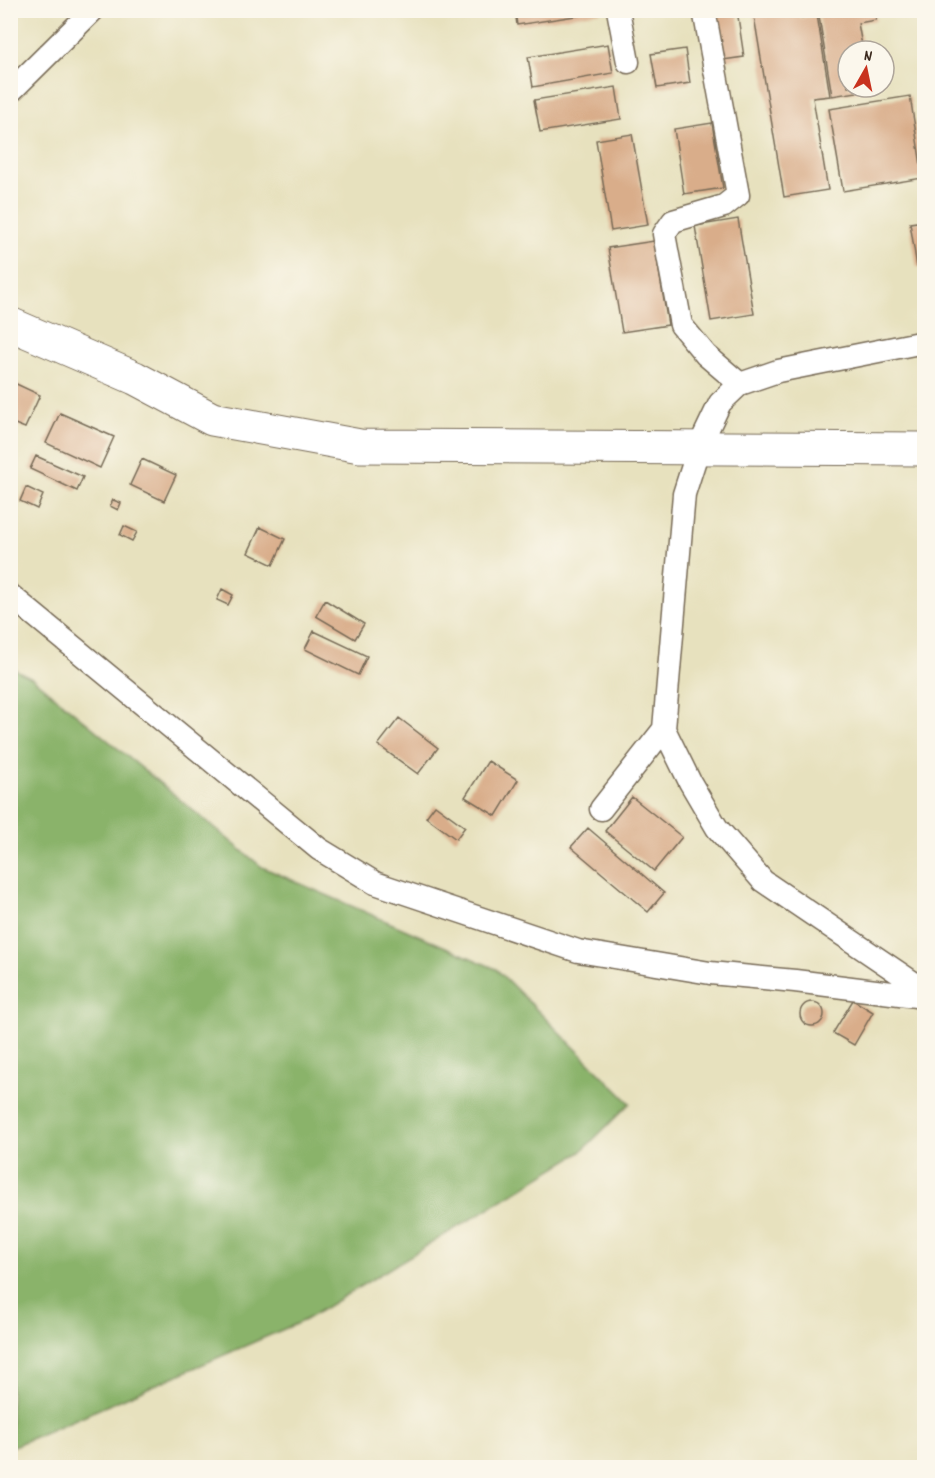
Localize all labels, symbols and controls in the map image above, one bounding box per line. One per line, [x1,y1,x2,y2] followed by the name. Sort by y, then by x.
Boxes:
[836,39,896,99] north arrow
[862,45,874,69] text: N

